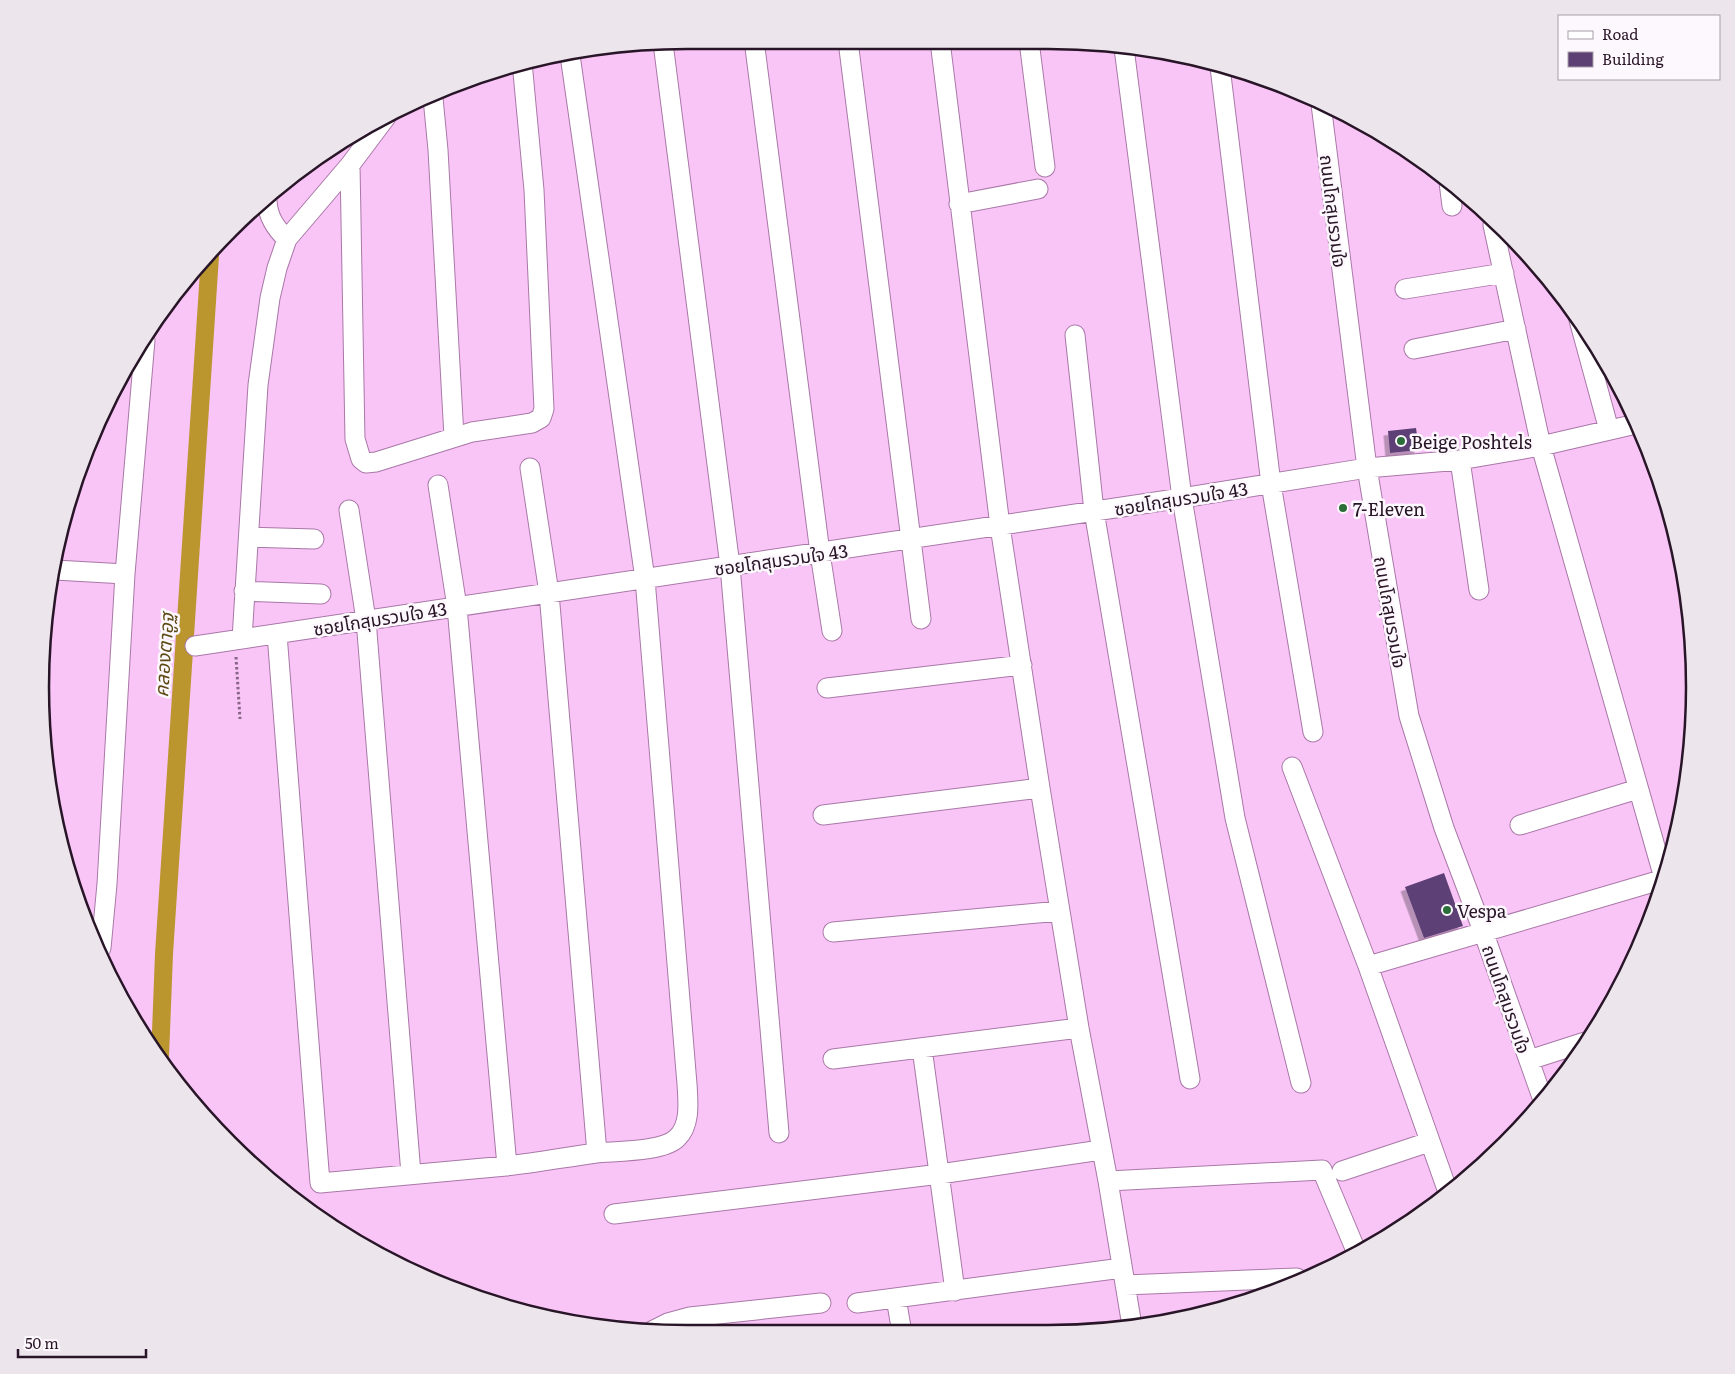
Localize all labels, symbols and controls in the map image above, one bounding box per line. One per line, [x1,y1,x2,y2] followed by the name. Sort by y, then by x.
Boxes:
[1558,15,1720,80] legend
[1602,22,1638,45] text: Road
[1602,47,1664,70] text: Building
[1314,153,1354,269] street label: ถนนโกสุมรวมใจ
[1411,428,1532,455] place label: Beige Poshtels
[1395,435,1407,447] marker: Beige Poshtels
[1112,474,1250,522] street label: ซอยโกสุมรวมใจ 43
[1353,495,1425,522] place label: 7-Eleven
[1337,502,1349,514] marker: 7-Eleven
[712,536,850,582] street label: ซอยโกสุมรวมใจ 43
[1368,554,1414,670] street label: ถนนโกสุมรวมใจ
[311,594,449,642] street label: ซอยโกสุมรวมใจ 43
[146,609,180,698] water label: คลองตาอูฐ
[1457,897,1507,924] place label: Vespa
[1441,904,1453,916] marker: Vespa
[1476,941,1538,1057] street label: ถนนโกสุมรวมใจ
[18,1326,145,1358] scale bar
[25,1331,59,1354] text: 50 m

